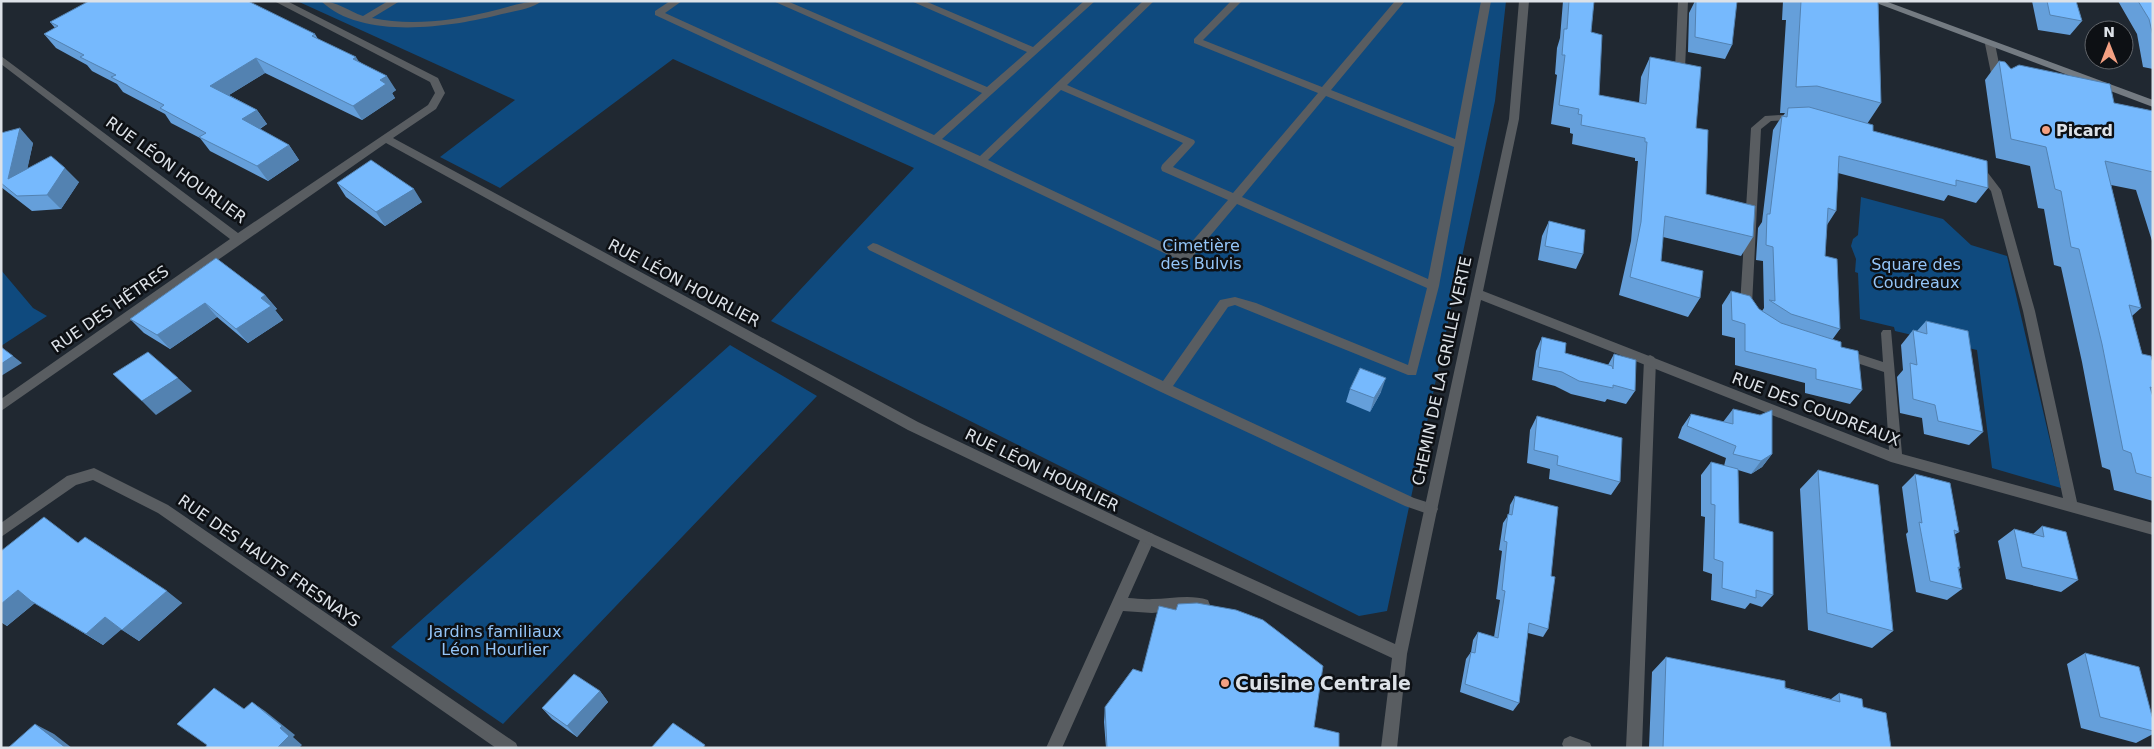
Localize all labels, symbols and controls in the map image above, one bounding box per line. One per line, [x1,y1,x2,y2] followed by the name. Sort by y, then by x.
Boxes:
[2084,20,2134,70] north arrow
[2103,24,2115,40] text: N
[102,113,250,227] street label: RUE LÉON HOURLIER
[2056,121,2113,140] place label: Picard
[2040,124,2052,136] marker: Picard
[605,235,763,331] street label: RUE LÉON HOURLIER
[1160,236,1242,273] park label: Cimetière des Bulvis
[1408,255,1476,487] street label: CHEMIN DE LA GRILLE VERTE
[1871,255,1961,292] park label: Square des Coudreaux
[48,261,172,357] street label: RUE DES HÊTRES
[1729,368,1903,450] street label: RUE DES COUDREAUX
[962,424,1122,516] street label: RUE LÉON HOURLIER
[174,491,364,631] street label: RUE DES HAUTS FRESNAYS
[428,622,561,659] park label: Jardins familiaux Léon Hourlier
[1235,672,1411,694] place label: Cuisine Centrale
[1219,677,1231,689] marker: Cuisine Centrale

